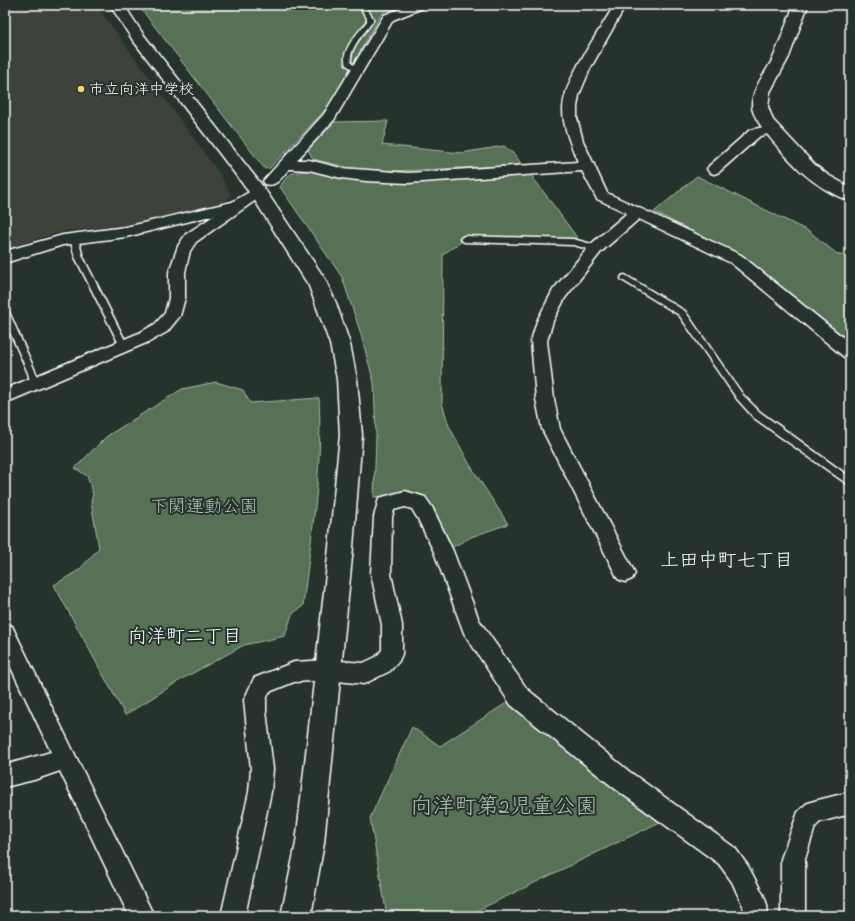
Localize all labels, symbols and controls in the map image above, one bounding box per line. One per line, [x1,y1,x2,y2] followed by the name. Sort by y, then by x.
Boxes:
[89,79,194,101] place label: 市立向洋中学校
[76,84,86,94] marker: 市立向洋中学校
[150,495,258,521] park label: 下関運動公園
[660,548,794,575] district label: 上田中町七丁目
[128,624,242,651] district label: 向洋町二丁目
[411,792,597,824] park label: 向洋町第2児童公園

